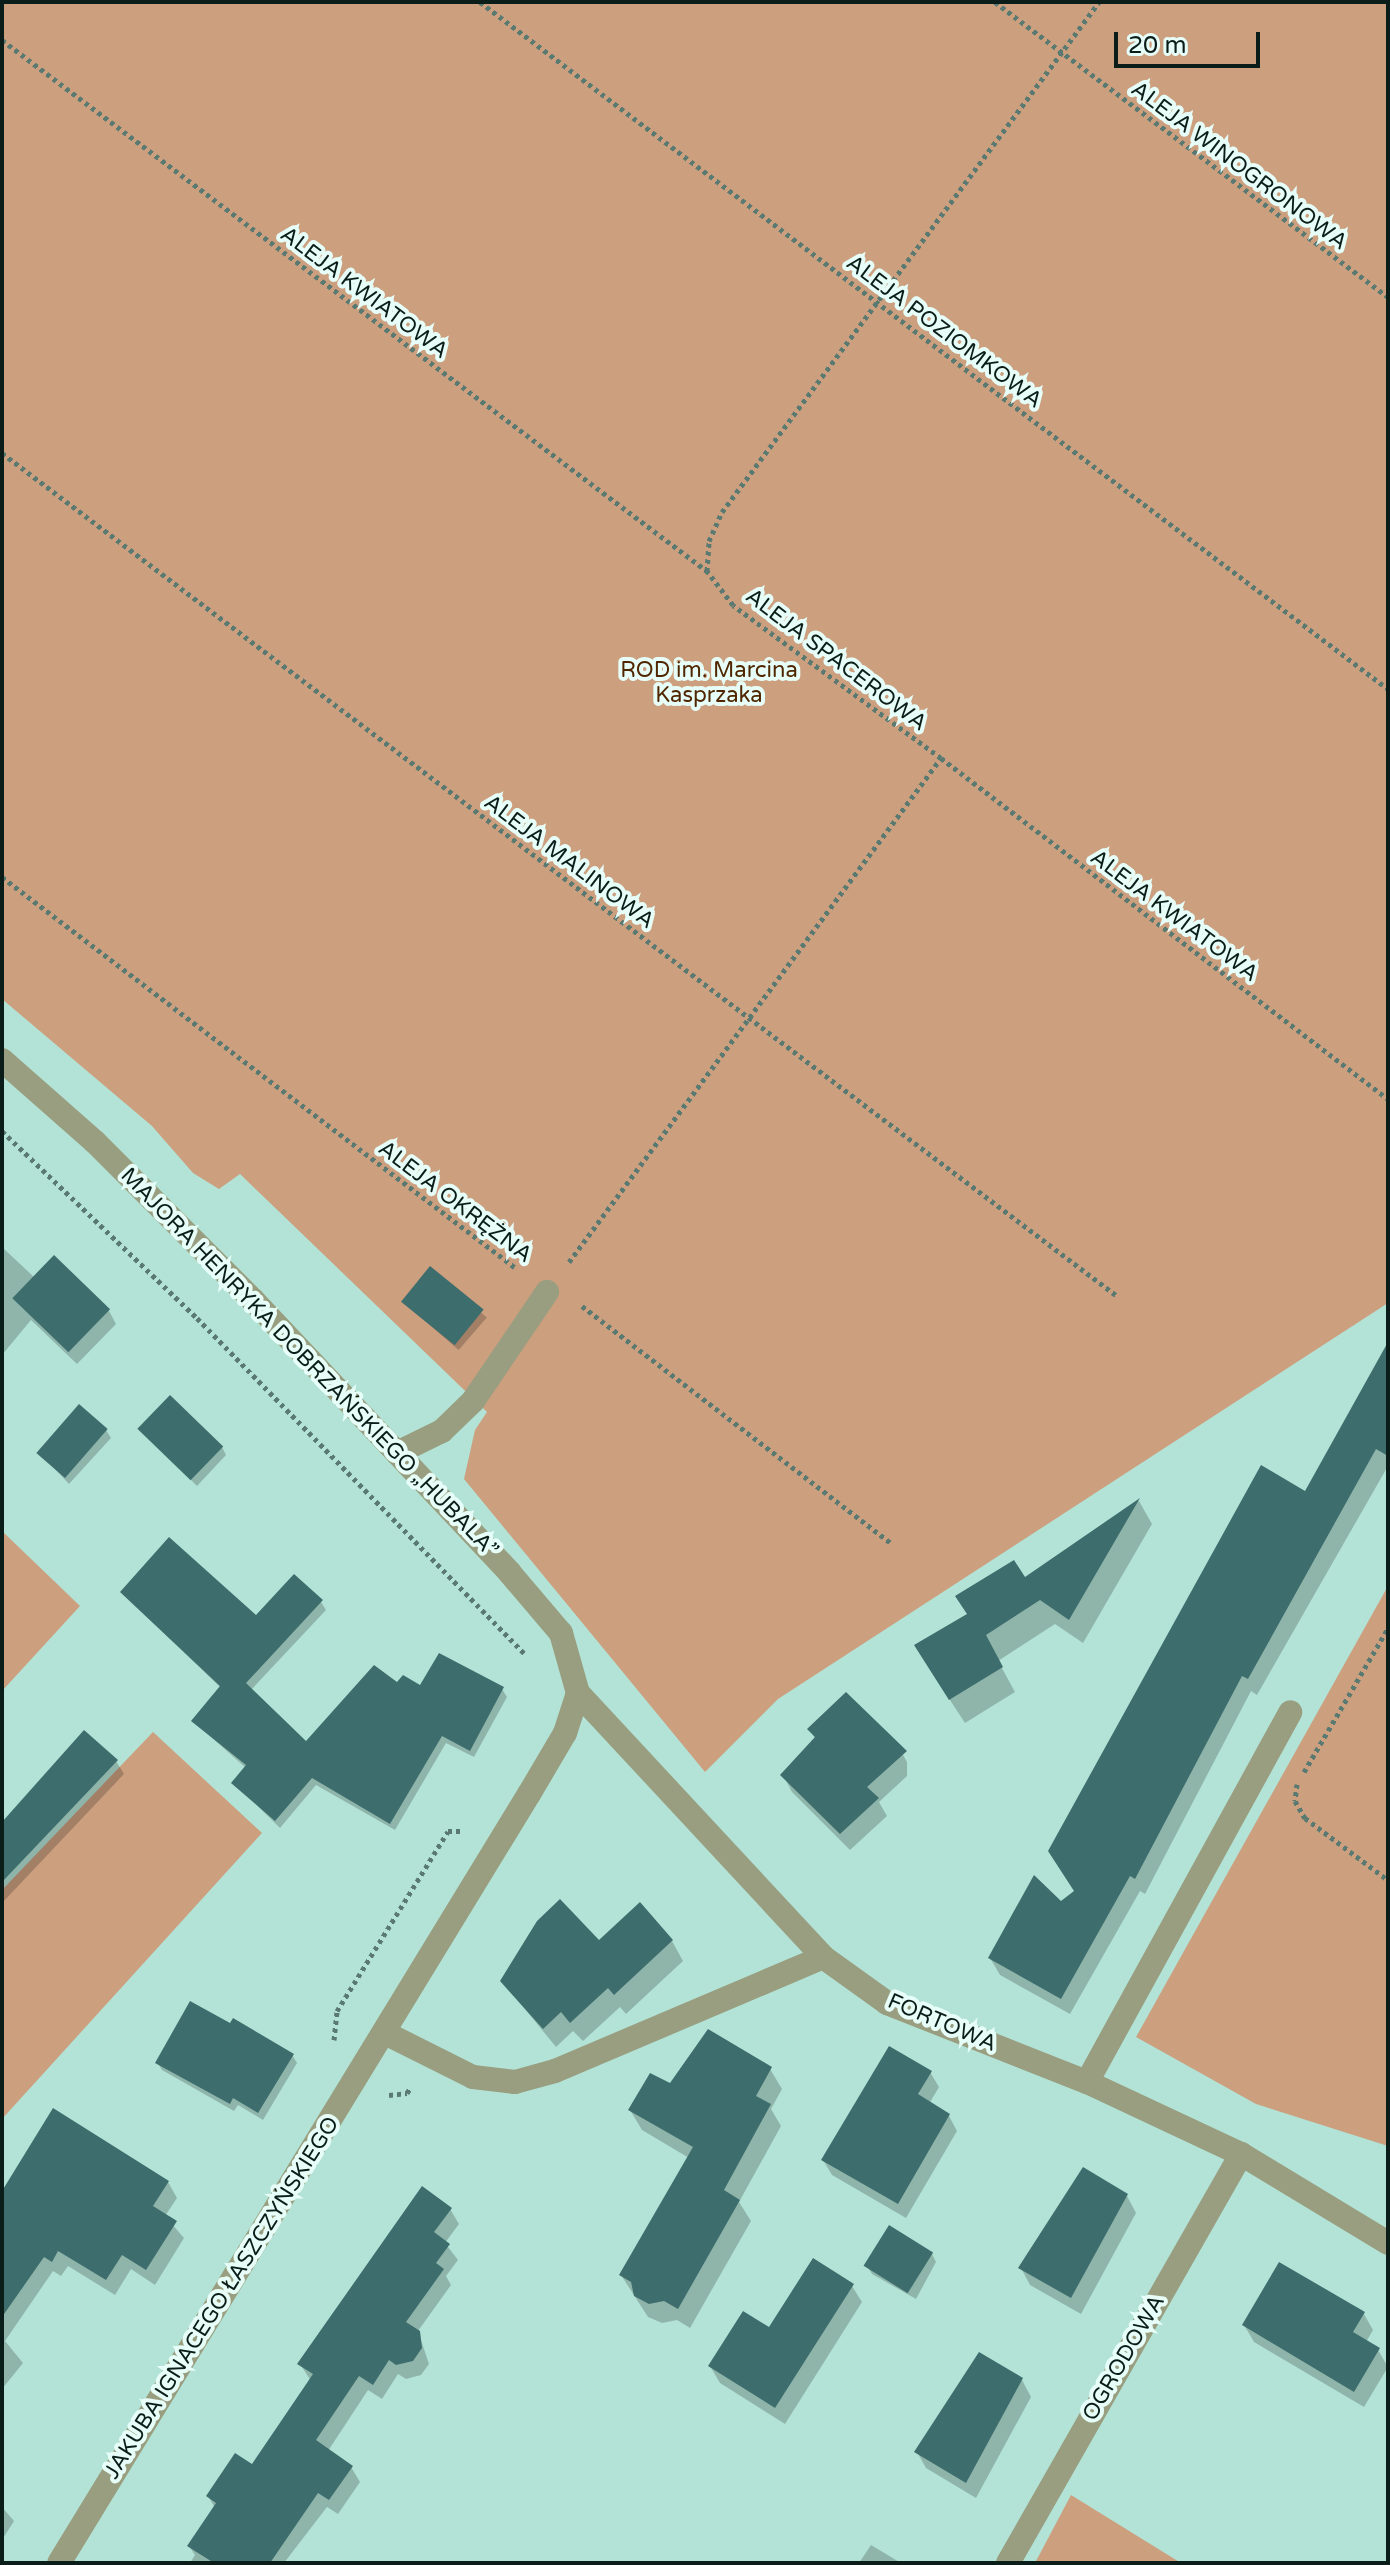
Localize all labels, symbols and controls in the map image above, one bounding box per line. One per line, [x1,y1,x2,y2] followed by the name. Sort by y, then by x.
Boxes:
[1118,16,1264,66] scale bar
[1128,31,1186,60] text: 20 m
[1126,76,1352,256] street label: ALEJA WINOGRONOWA
[275,221,453,365] street label: ALEJA KWIATOWA
[841,250,1047,414] street label: ALEJA POZIOMKOWA
[740,583,932,737] street label: ALEJA SPACEROWA
[620,657,798,708] park label: ROD im. Marcina Kasprzaka
[479,789,659,935] street label: ALEJA MALINOWA
[1085,844,1263,988] street label: ALEJA KWIATOWA
[373,1136,537,1268] street label: ALEJA OKRĘŻNA
[115,1163,503,1563] street label: MAJORA HENRYKA DOBRZAŃSKIEGO „HUBALA”
[884,1988,1000,2058] street label: FORTOWA
[99,2112,345,2484] street label: JAKUBA IGNACEGO ŁASZCZYŃSKIEGO
[1077,2290,1171,2426] street label: OGRODOWA

